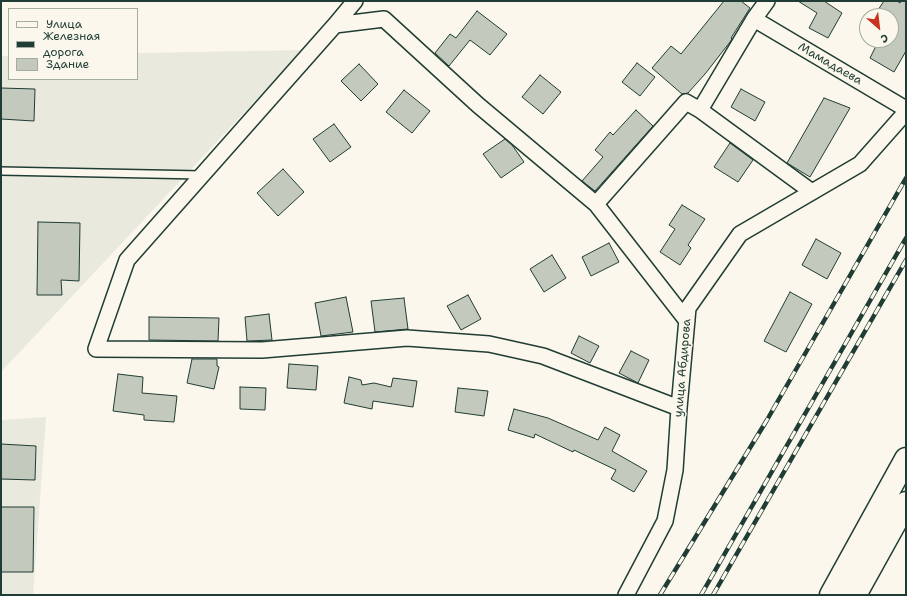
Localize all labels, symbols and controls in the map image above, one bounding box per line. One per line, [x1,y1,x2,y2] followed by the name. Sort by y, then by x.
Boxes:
[8,8,138,80] legend
[859,8,899,48] north arrow
[46,16,82,32] text: Улица
[43,28,100,60] text: Железная дорога
[878,30,891,46] text: С
[795,40,865,88] street label: Мамадаева
[46,56,89,72] text: Здание
[672,318,694,418] street label: улица Абдирова

